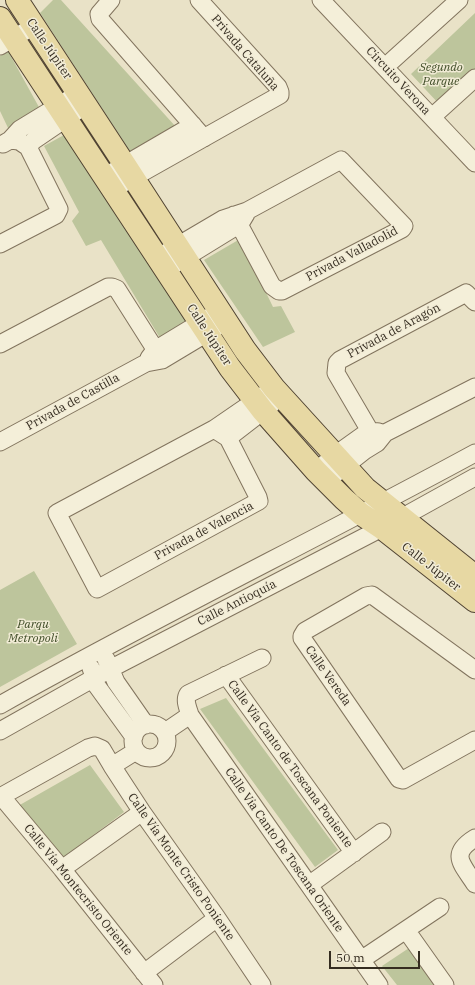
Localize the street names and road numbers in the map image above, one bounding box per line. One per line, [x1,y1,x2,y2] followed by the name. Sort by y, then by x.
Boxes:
[208,12,282,94] street label: Privada Cataluña
[23,16,75,82] street label: Calle Júpiter
[363,44,433,118] street label: Circuito Verona
[304,224,400,284] street label: Privada Valladolid
[345,300,443,362] street label: Privada de Aragón
[184,301,234,369] street label: Calle Júpiter
[24,370,122,434] street label: Privada de Castilla
[152,499,256,563] street label: Privada de Valencia
[399,540,463,594] street label: Calle Júpiter
[195,577,279,629] street label: Calle Antioquía
[302,643,354,709] street label: Calle Vereda
[224,677,356,851] street label: Calle Vía Canto de Toscana Poniente
[222,765,346,935] street label: Calle Vía Canto De Toscana Oriente
[125,791,237,943] street label: Calle Vía Monte Cristo Poniente
[21,822,135,958] street label: Calle Vía Montecristo Oriente

